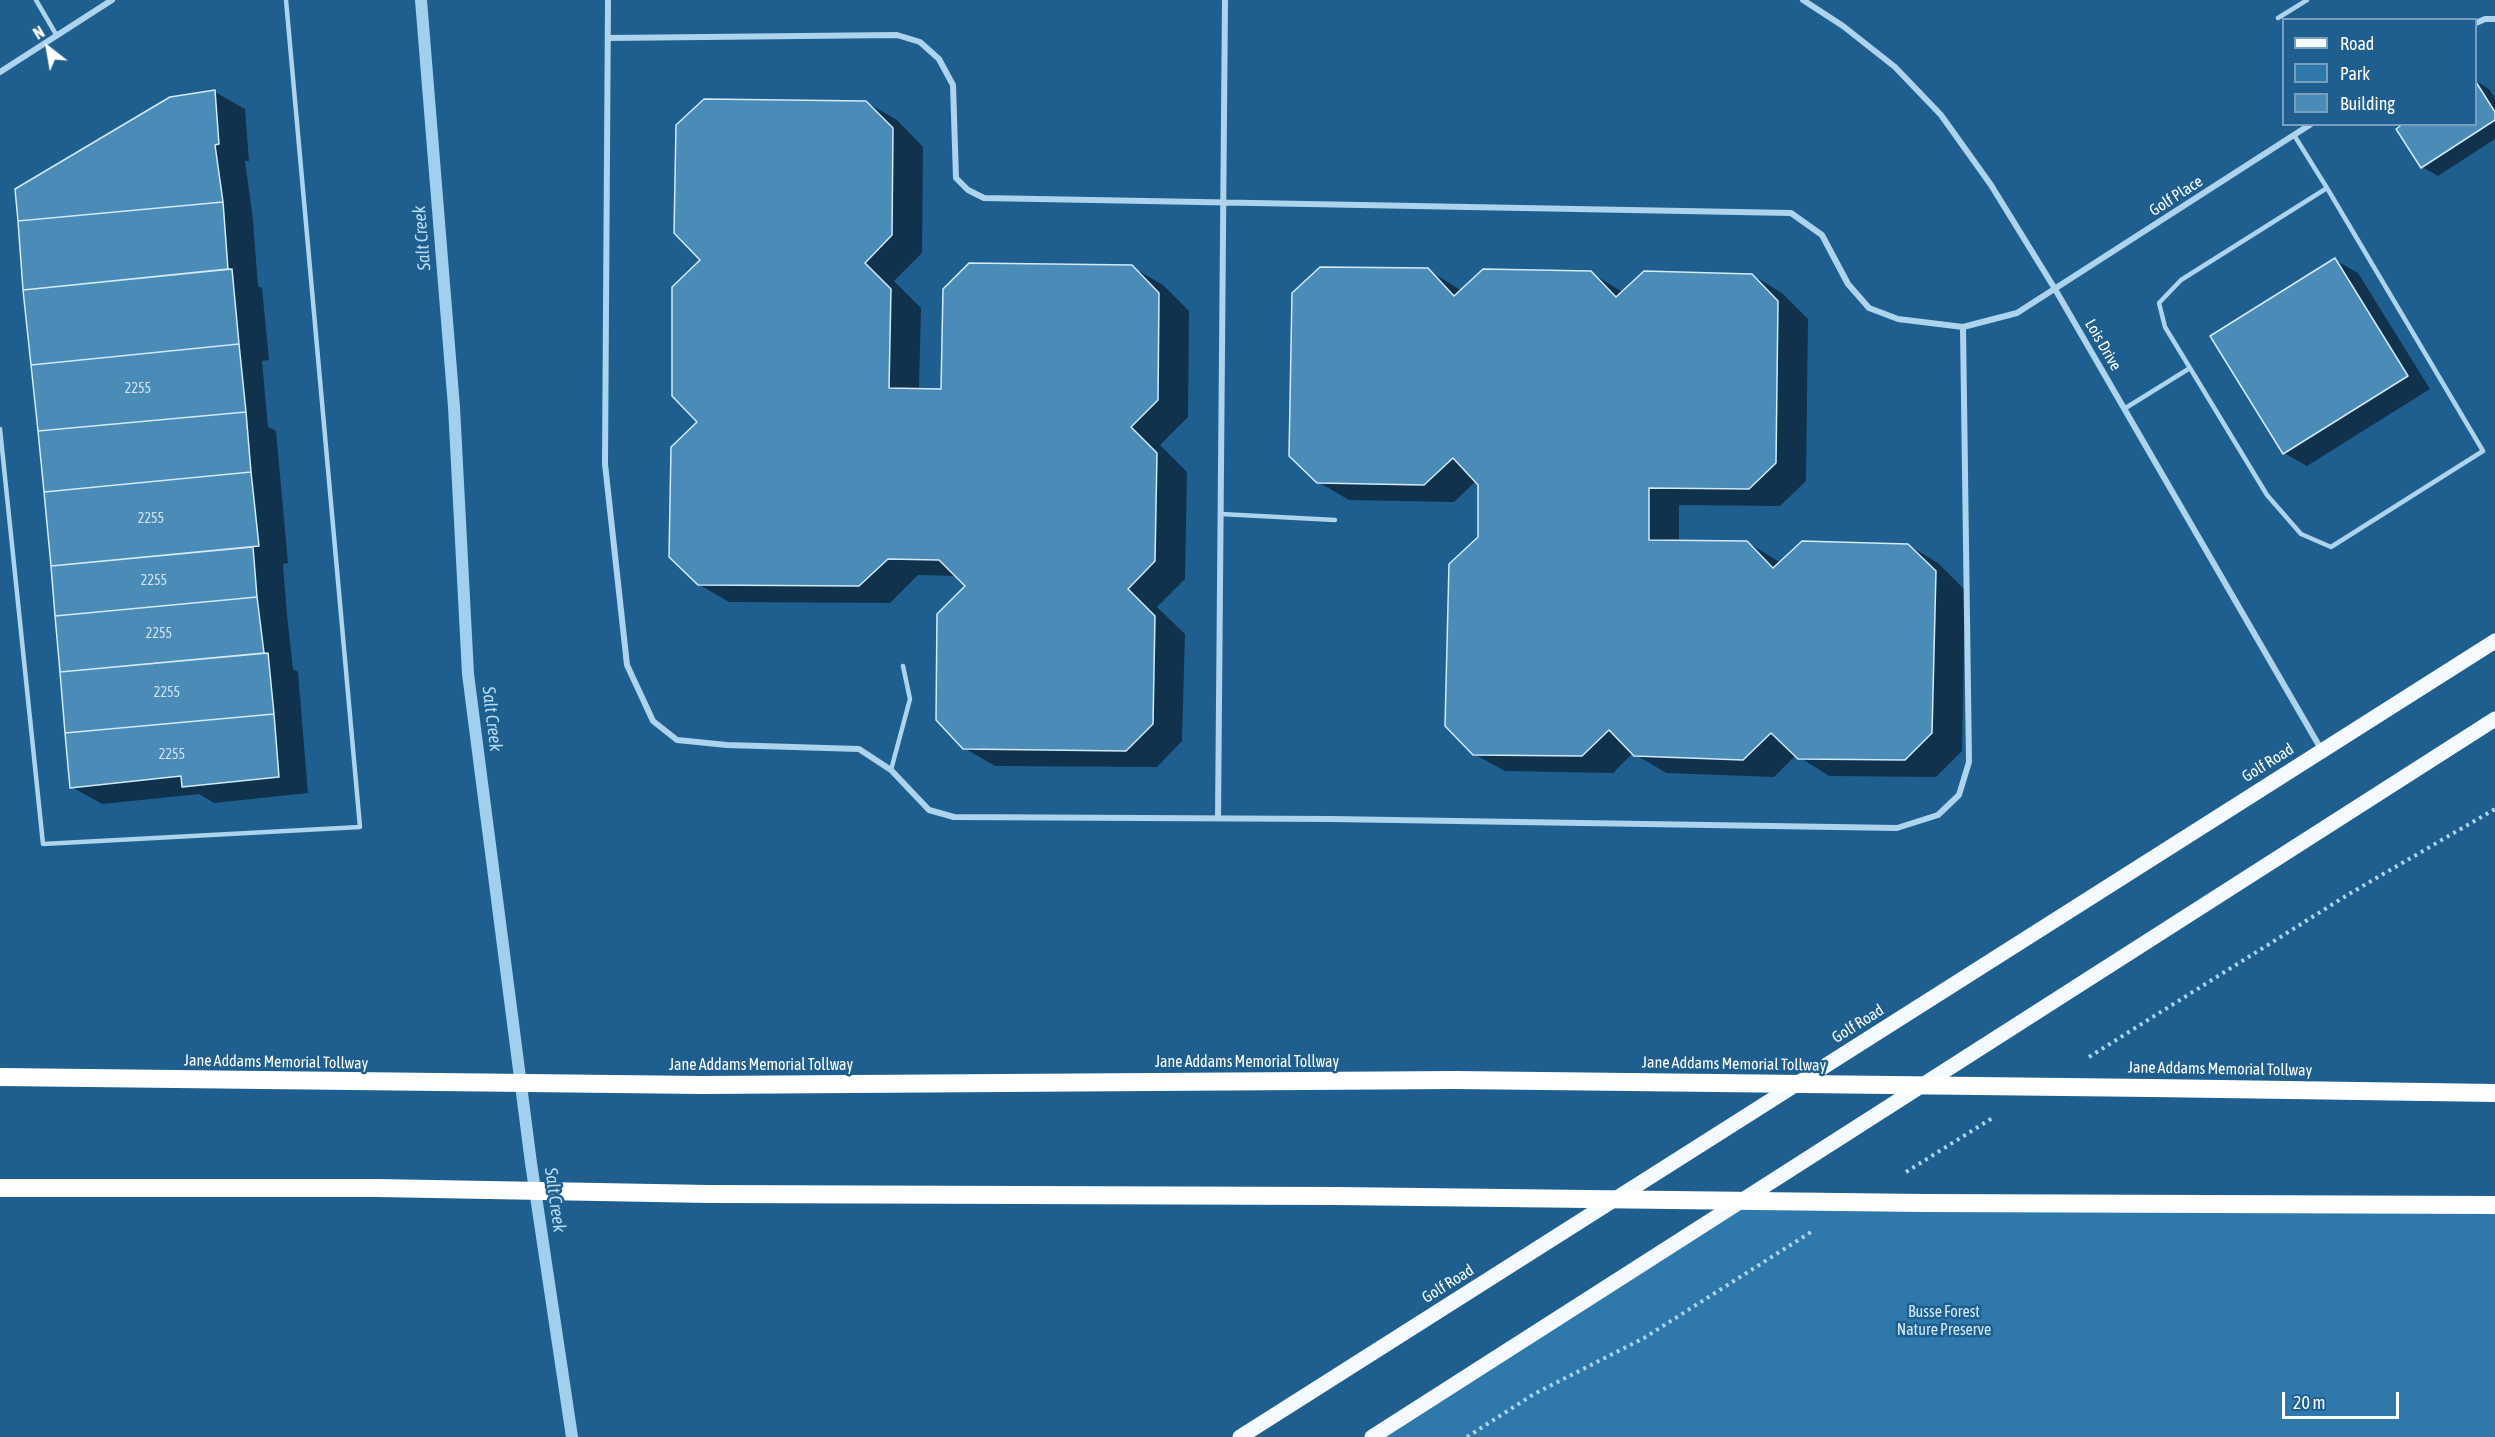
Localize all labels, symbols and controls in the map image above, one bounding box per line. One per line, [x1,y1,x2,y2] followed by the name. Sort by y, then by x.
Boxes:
[18,18,78,78] north arrow
[2282,18,2477,126] legend
[30,22,47,43] text: N
[2340,33,2374,54] text: Road
[2340,63,2370,84] text: Park
[2340,93,2395,114] text: Building
[2146,172,2206,220] street label: Golf Place
[408,205,436,271] water label: Salt Creek
[2081,316,2125,374] street label: Lois Drive
[125,381,151,397] house number: 2255
[138,511,164,527] house number: 2255
[141,573,167,589] house number: 2255
[146,626,172,642] house number: 2255
[154,685,180,701] house number: 2255
[477,685,507,753] water label: Salt Creek
[2239,740,2297,786] street label: Golf Road
[159,747,185,763] house number: 2255
[1829,1001,1887,1047] street label: Golf Road
[184,1051,368,1073] street label: Jane Addams Memorial Tollway
[1155,1052,1339,1072] street label: Jane Addams Memorial Tollway
[1642,1053,1826,1075] street label: Jane Addams Memorial Tollway
[669,1055,853,1075] street label: Jane Addams Memorial Tollway
[2128,1058,2312,1080] street label: Jane Addams Memorial Tollway
[540,1166,570,1234] water label: Salt Creek
[1419,1261,1477,1307] street label: Golf Road
[1897,1302,1991,1340] park label: Busse Forest Nature Preserve
[2285,1380,2402,1418] scale bar
[2293,1392,2325,1413] text: 20 m

